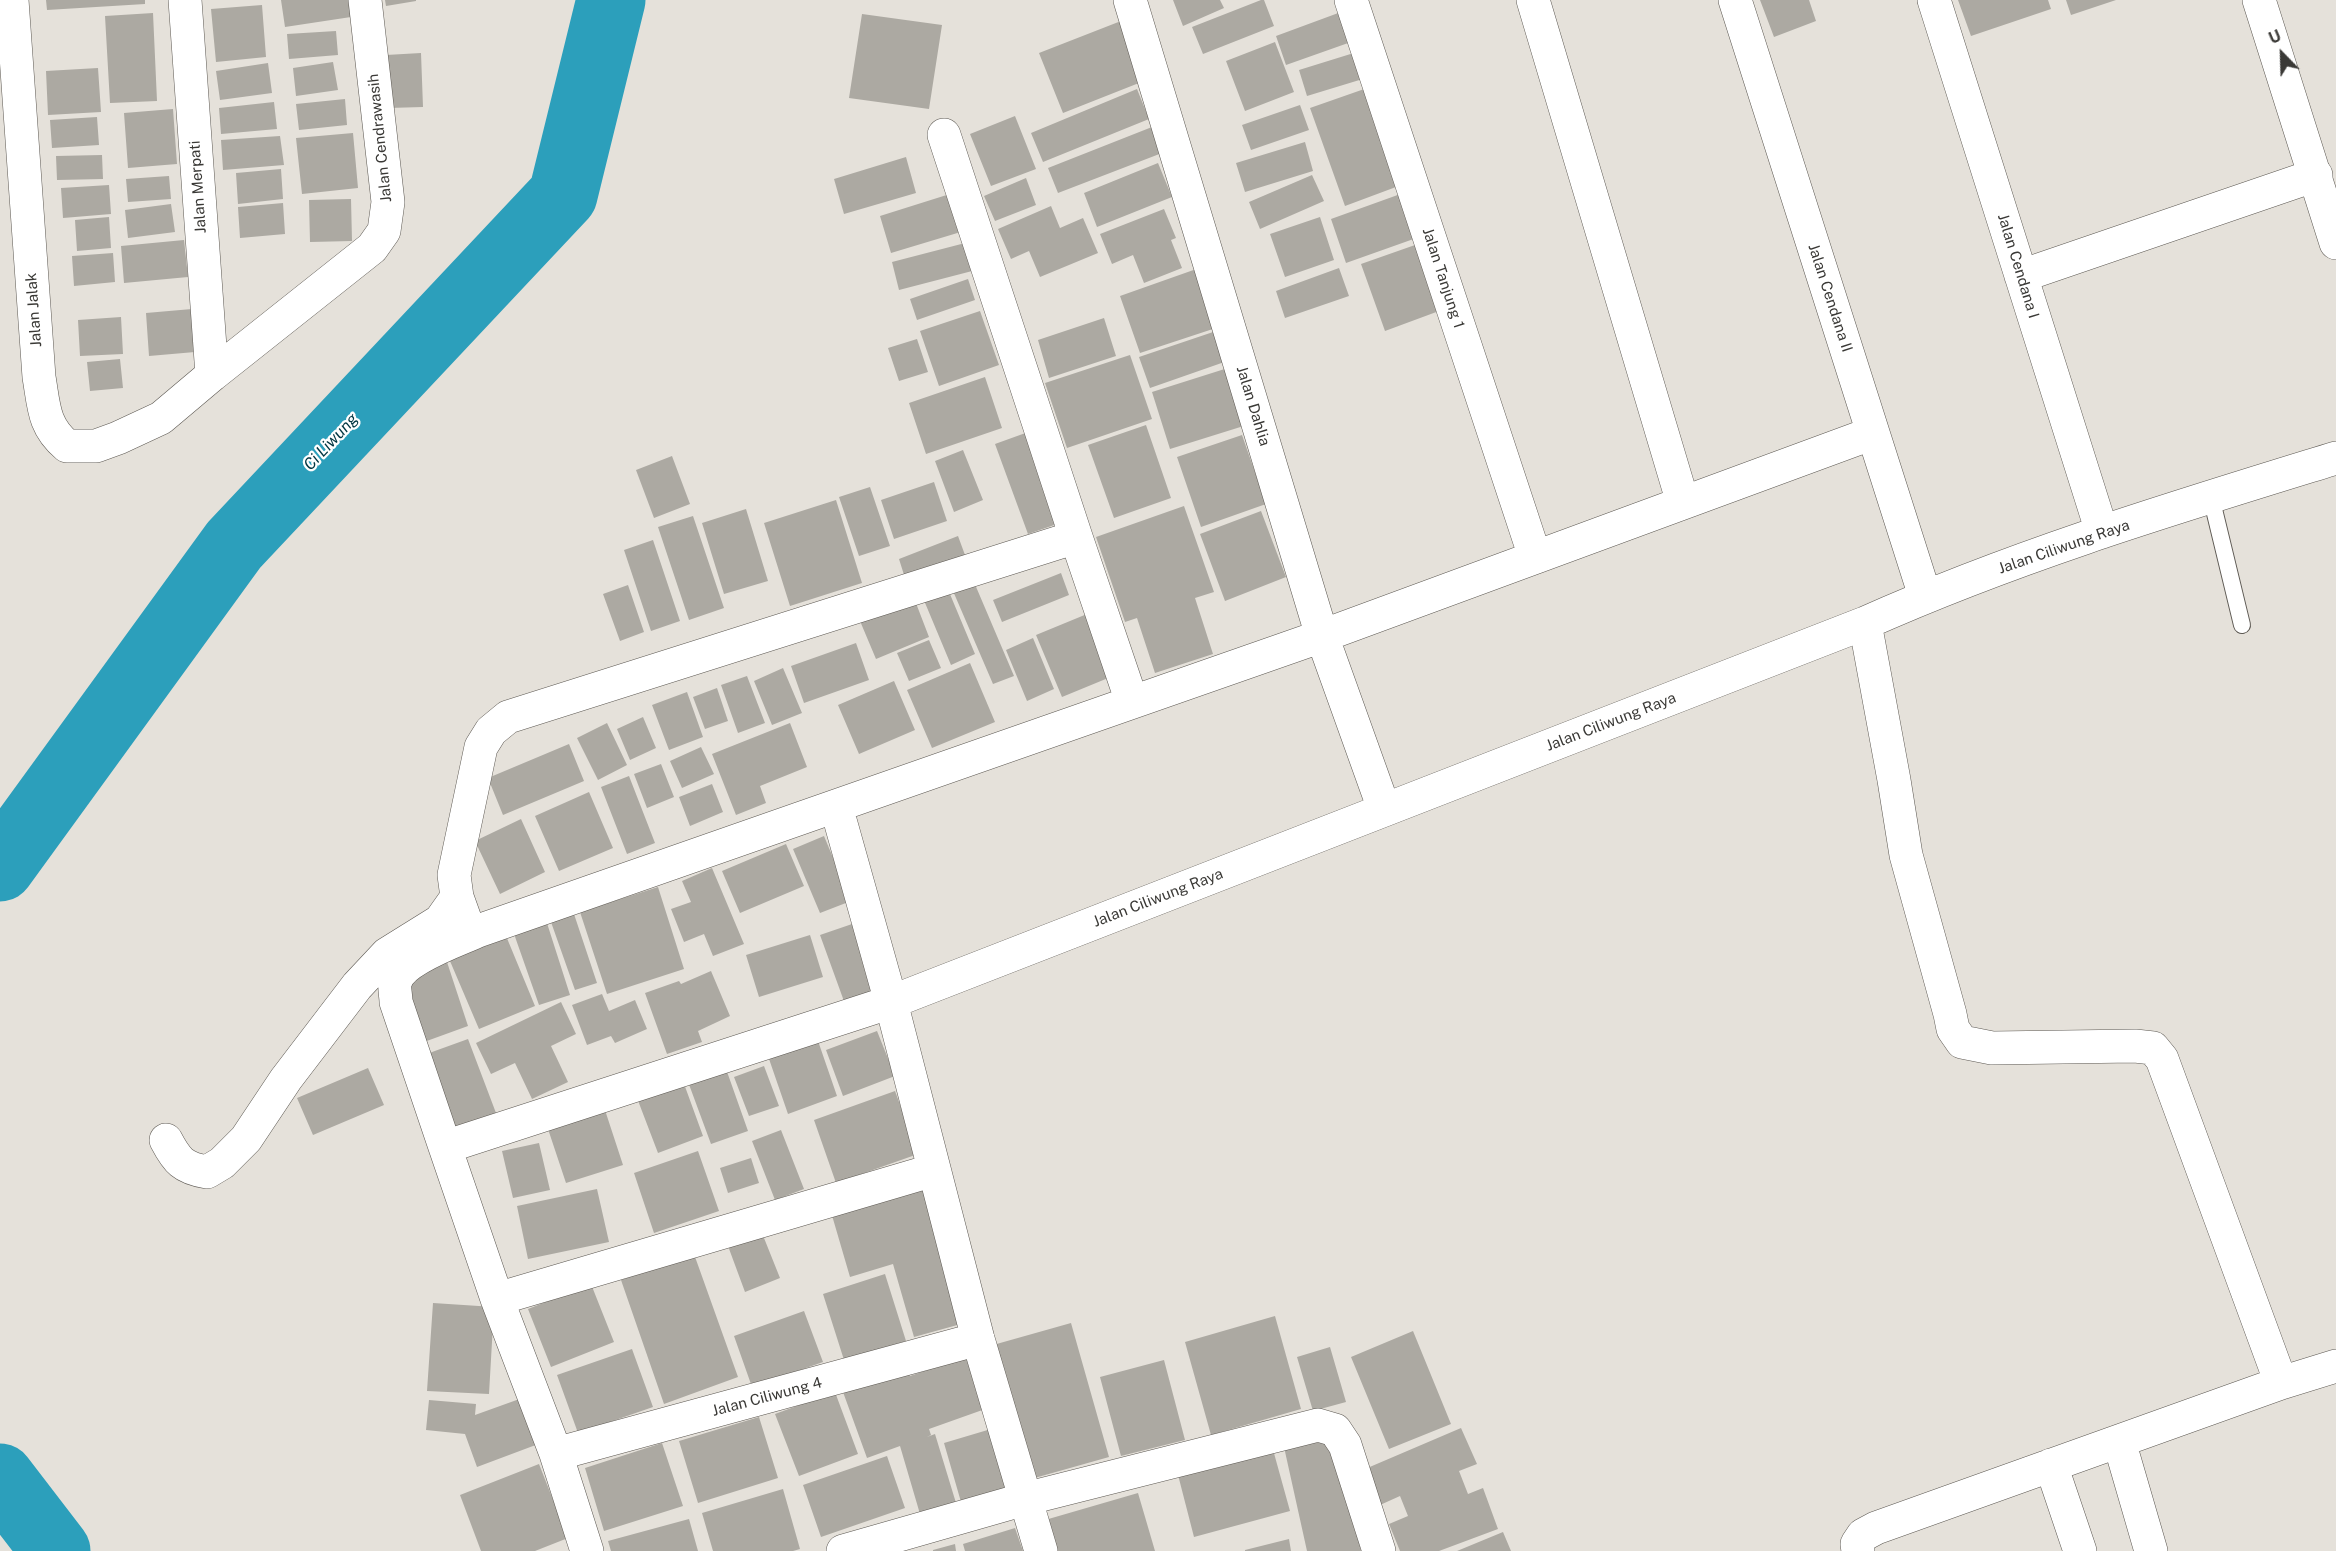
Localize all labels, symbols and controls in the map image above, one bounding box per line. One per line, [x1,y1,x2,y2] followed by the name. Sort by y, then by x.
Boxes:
[2252,24,2312,84] north arrow
[2266,26,2284,48] text: U
[364,73,396,203] street label: Jalan Cendrawasih
[186,140,210,234] street label: Jalan Merpati
[1994,211,2042,321] street label: Jalan Cendana I
[1418,225,1468,331] street label: Jalan Tanjung 1
[1804,242,1856,354] street label: Jalan Cendana II
[22,272,46,348] street label: Jalan Jalak
[1232,364,1274,448] street label: Jalan Dahlia
[300,410,362,474] water label: Ci Liwung
[1996,516,2132,578] street label: Jalan Ciliwung Raya
[1543,689,1679,755] street label: Jalan Ciliwung Raya
[1090,865,1226,931] street label: Jalan Ciliwung Raya
[710,1374,824,1420] street label: Jalan Ciliwung 4

